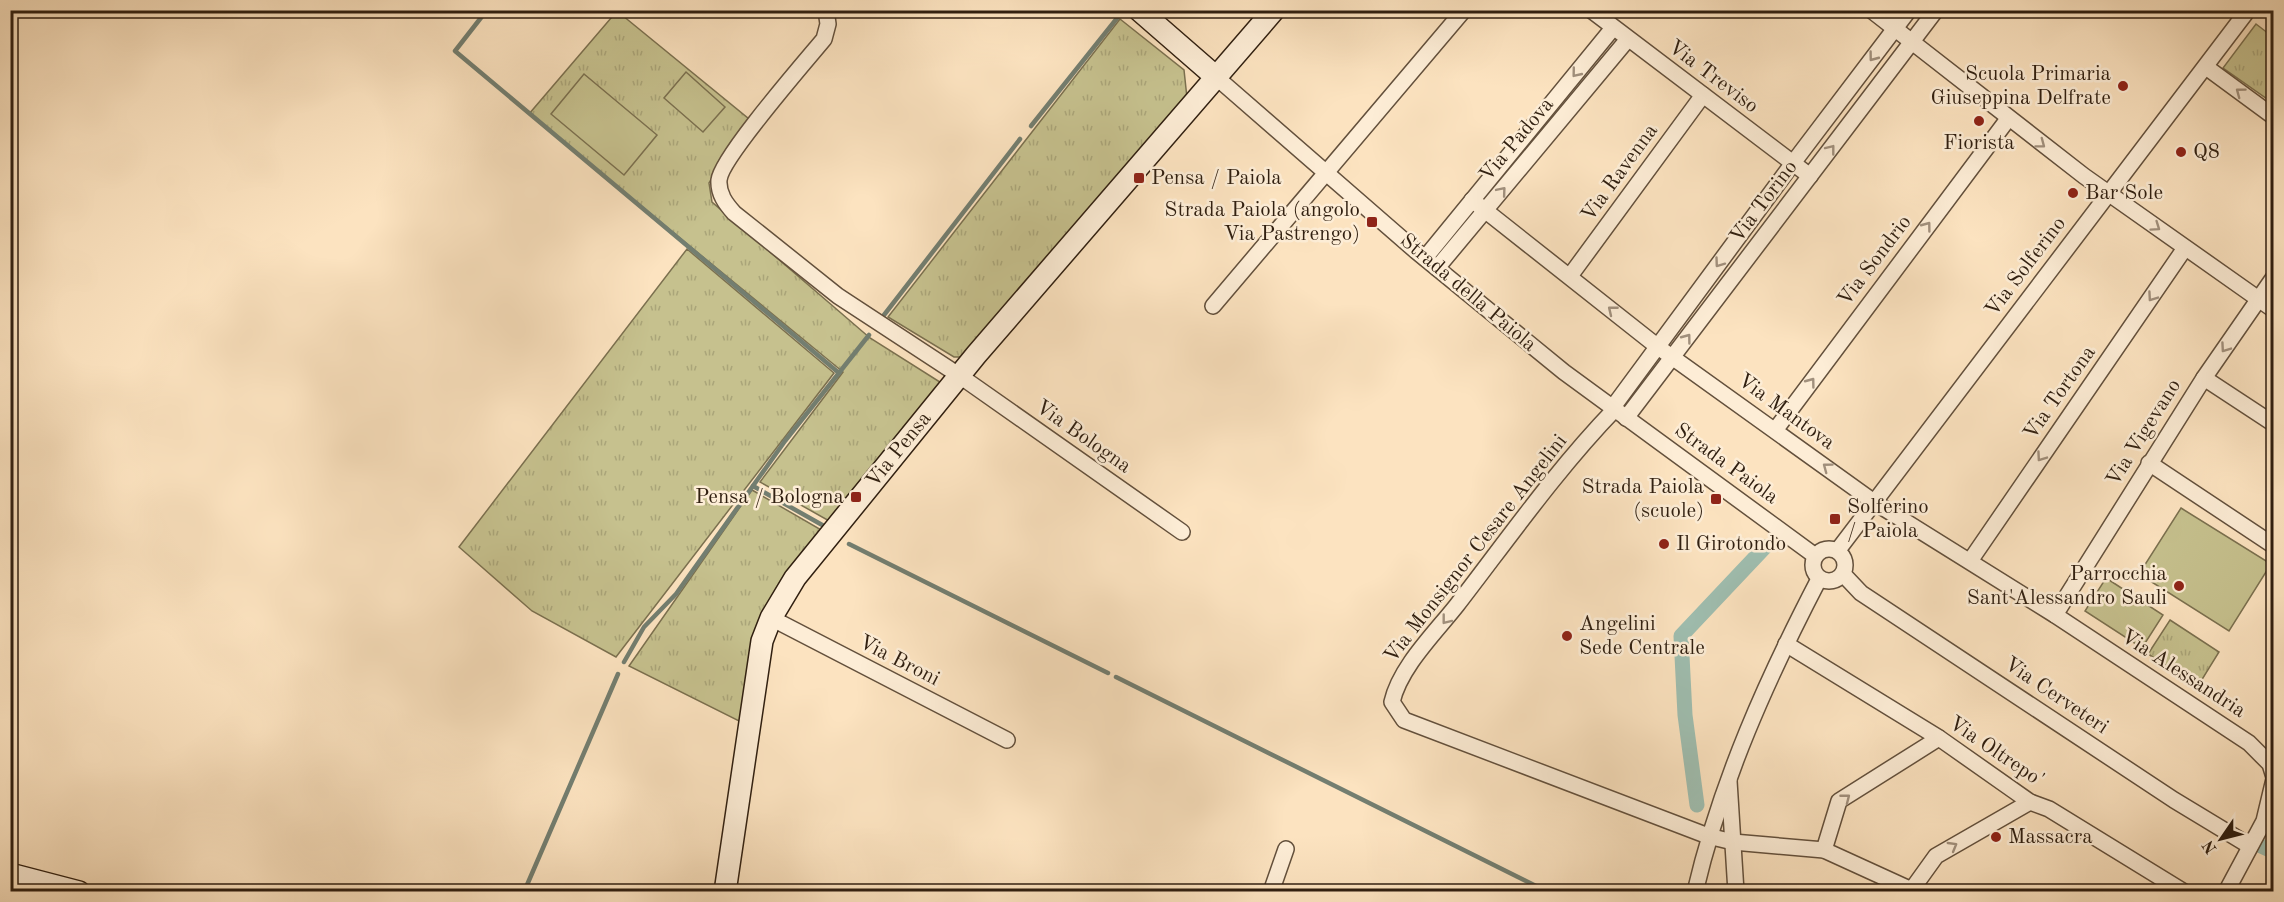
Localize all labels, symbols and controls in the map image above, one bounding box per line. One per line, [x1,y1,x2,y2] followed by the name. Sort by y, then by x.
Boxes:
[1664,36,1762,118] street label: Via Treviso
[1870,50,1881,61] one-way arrow
[1931,64,2111,109] place label: Scuola Primaria Giuseppina Delfrate
[1573,66,1584,77] one-way arrow
[2116,79,2130,93] marker: Scuola Primaria Giuseppina Delfrate
[2235,88,2246,99] one-way arrow
[1476,94,1558,186] street label: Via Padova
[1972,114,1986,128] marker: Fiorista
[1578,120,1662,226] street label: Via Ravenna
[1943,133,2015,154] place label: Fiorista
[2035,136,2046,147] one-way arrow
[2193,142,2220,163] place label: Q8
[1823,145,1834,156] one-way arrow
[2174,145,2188,159] marker: Q8
[1726,157,1802,247] street label: Via Torino
[1151,168,1282,189] place label: Pensa / Paiola
[1132,171,1146,185] marker: Pensa / Paiola
[2085,183,2163,204] place label: Bar Sole
[2066,186,2080,200] marker: Bar Sole
[1494,187,1505,198] one-way arrow
[1164,200,1360,245] place label: Strada Paiola (angolo Via Pastrengo)
[1834,212,1916,310] street label: Via Sondrio
[1982,213,2070,321] street label: Via Solferino
[1365,215,1379,229] marker: Strada Paiola (angolo Via Pastrengo)
[2149,220,2160,231] one-way arrow
[1920,222,1931,233] one-way arrow
[1396,230,1540,356] street label: Strada della Paiola
[1715,257,1726,268] one-way arrow
[2148,290,2159,301] one-way arrow
[1608,306,1619,317] one-way arrow
[1680,334,1691,345] one-way arrow
[2221,341,2232,352] one-way arrow
[2020,342,2100,444] street label: Via Tortona
[1734,370,1838,454] street label: Via Mantova
[2103,376,2185,490] street label: Via Vigevano
[1803,378,1814,389] one-way arrow
[1031,396,1135,478] street label: Via Bologna
[862,408,936,492] street label: Via Pensa
[1670,420,1782,508] street label: Strada Paiola
[1381,431,1571,667] street label: Via Monsignor Cesare Angelini
[2037,450,2048,461] one-way arrow
[1822,464,1833,475] one-way arrow
[1582,477,1704,522] place label: Strada Paiola (scuole)
[695,487,844,508] place label: Pensa / Bologna
[849,490,863,504] marker: Pensa / Bologna
[1709,492,1723,506] marker: Strada Paiola (scuole)
[1847,497,1929,542] place label: Solferino / Paiola
[1828,512,1842,526] marker: Solferino / Paiola
[1676,534,1786,555] place label: Il Girotondo
[1657,537,1671,551] marker: Il Girotondo
[1967,564,2167,609] place label: Parrocchia Sant'Alessandro Sauli
[2172,579,2186,593] marker: Parrocchia Sant'Alessandro Sauli
[1442,613,1453,624] one-way arrow
[1579,614,1705,659] place label: Angelini Sede Centrale
[2117,626,2249,722] street label: Via Alessandria
[1560,629,1574,643] marker: Angelini Sede Centrale
[855,632,943,690] street label: Via Broni
[2000,654,2112,738] street label: Via Cerveteri
[1945,713,2047,791] street label: Via Oltrepo'
[1839,794,1850,805] one-way arrow
[2191,809,2251,869] north arrow
[2008,827,2093,848] place label: Massacra
[1989,830,2003,844] marker: Massacra
[2200,836,2220,856] text: N
[1946,842,1957,854] one-way arrow

